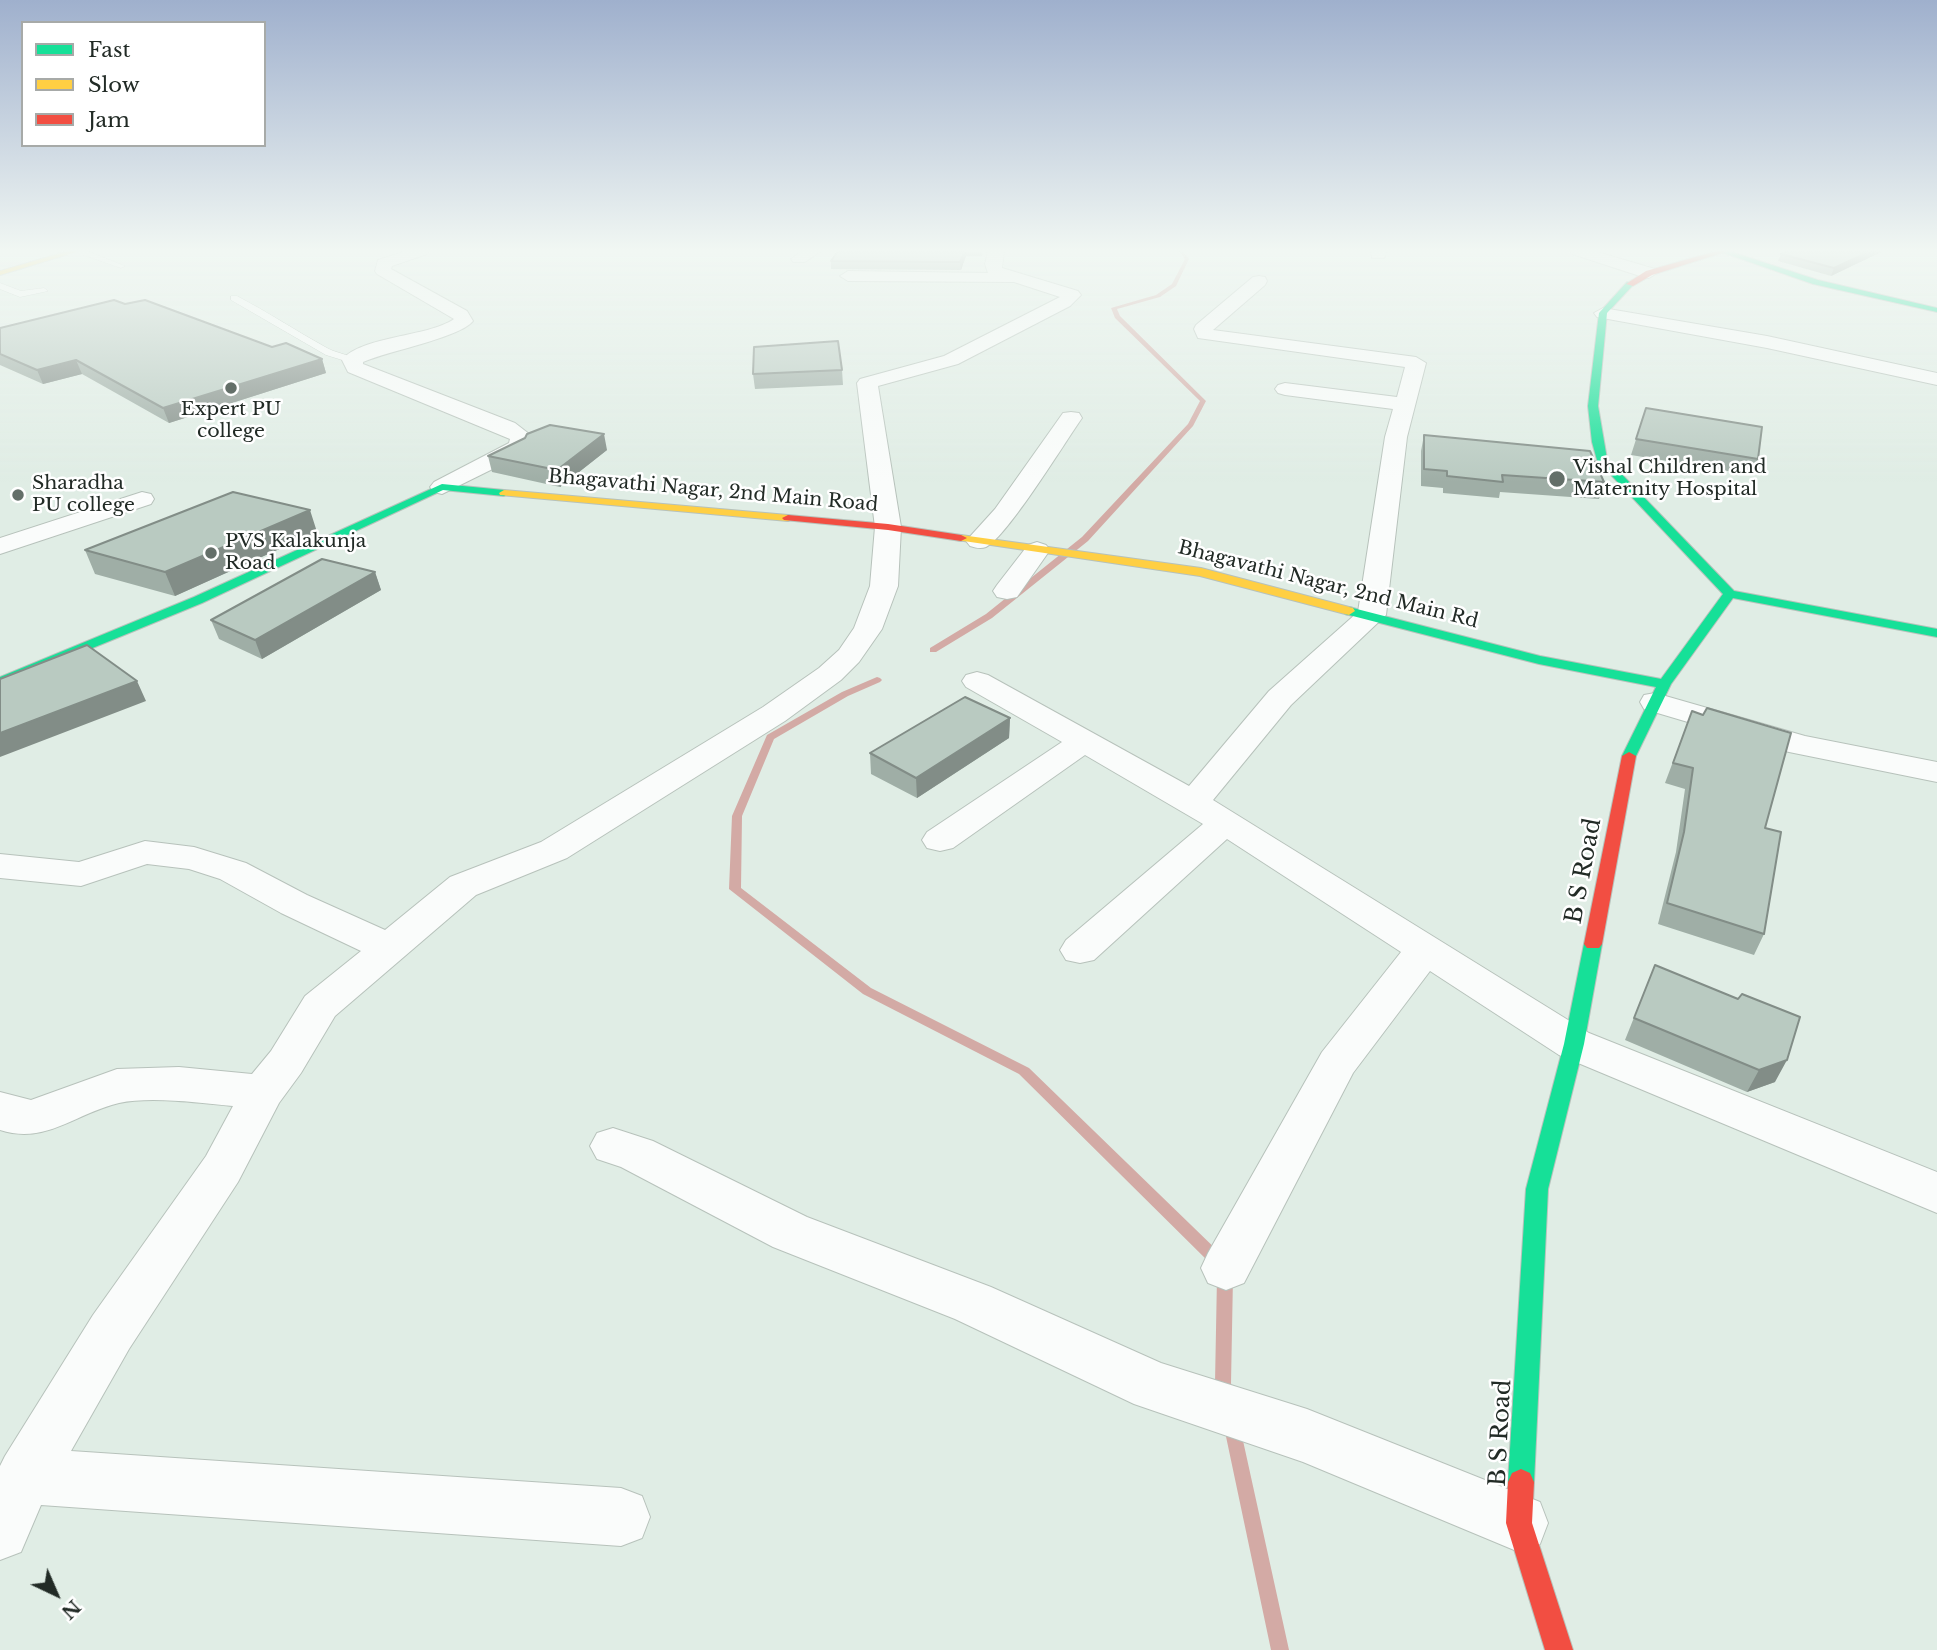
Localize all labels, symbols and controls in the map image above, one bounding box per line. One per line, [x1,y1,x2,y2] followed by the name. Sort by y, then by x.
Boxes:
[21,21,266,147] legend
[88,37,130,63] text: Fast
[88,72,140,98] text: Slow
[88,107,130,133] text: Jam
[223,380,239,396] marker: Expert PU college
[181,399,281,443] place label: Expert PU college
[1573,457,1767,501] place label: Vishal Children and Maternity Hospital
[547,465,879,517] street label: Bhagavathi Nagar, 2nd Main Road
[1547,469,1567,489] marker: Vishal Children and Maternity Hospital
[32,473,135,517] place label: Sharadha PU college
[10,487,26,503] marker: Sharadha PU college
[225,531,366,575] place label: PVS Kalakunja Road
[1176,537,1480,633] street label: Bhagavathi Nagar, 2nd Main Rd
[203,545,219,561] marker: PVS Kalakunja Road
[1560,816,1608,926] street label: B S Road
[1484,1379,1518,1487] street label: B S Road
[21,1559,91,1629] north arrow
[57,1595,85,1624] text: N

